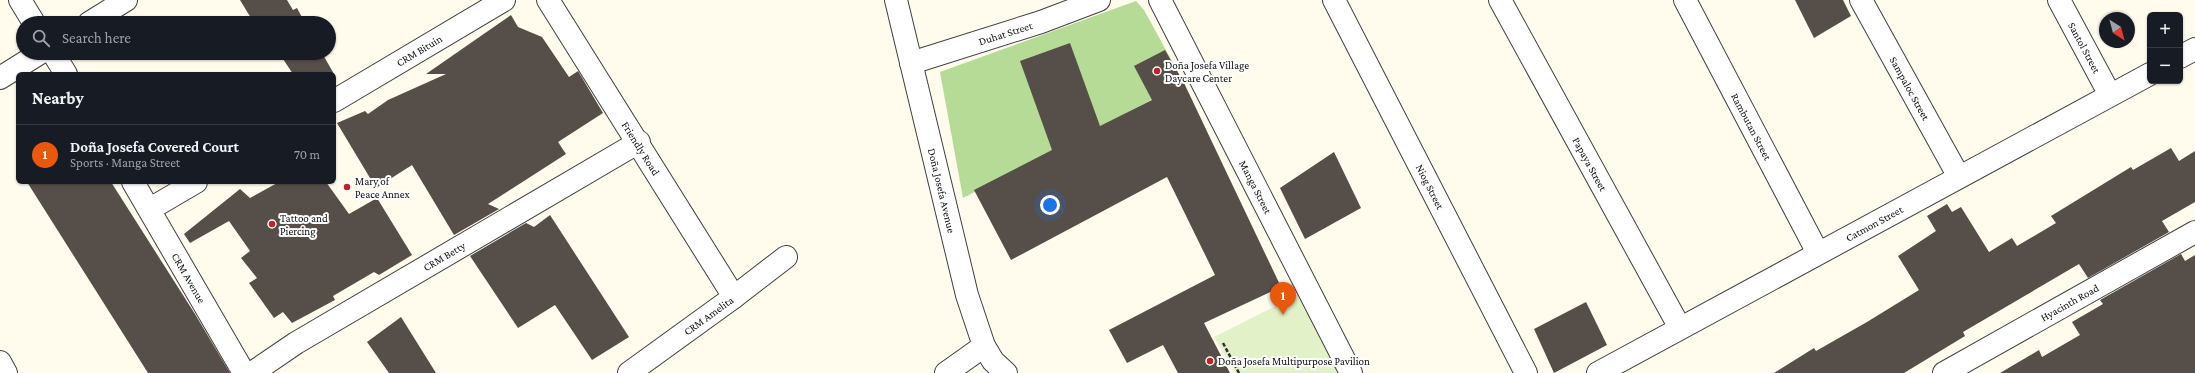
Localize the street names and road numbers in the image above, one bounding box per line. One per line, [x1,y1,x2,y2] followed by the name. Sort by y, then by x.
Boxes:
[977,19,1034,47] street label: Duhat Street
[2066,20,2103,75] street label: Santol Street
[394,32,444,69] street label: CRM Bituin
[1888,54,1932,123] street label: Sampaloc Street
[1729,91,1774,162] street label: Rambutan Street
[620,119,662,178] street label: Friendly Road
[1570,135,1610,193] street label: Papaya Street
[926,147,958,234] street label: Doña Josefa Avenue
[1237,158,1275,216] street label: Manga Street
[1414,162,1447,211] street label: Niog Street
[1843,203,1905,244] street label: Catmon Street
[421,239,469,273] street label: CRM Betty
[169,251,208,305] street label: CRM Avenue
[2038,281,2101,324] street label: Hyacinth Road
[681,294,735,337] street label: CRM Amelita

